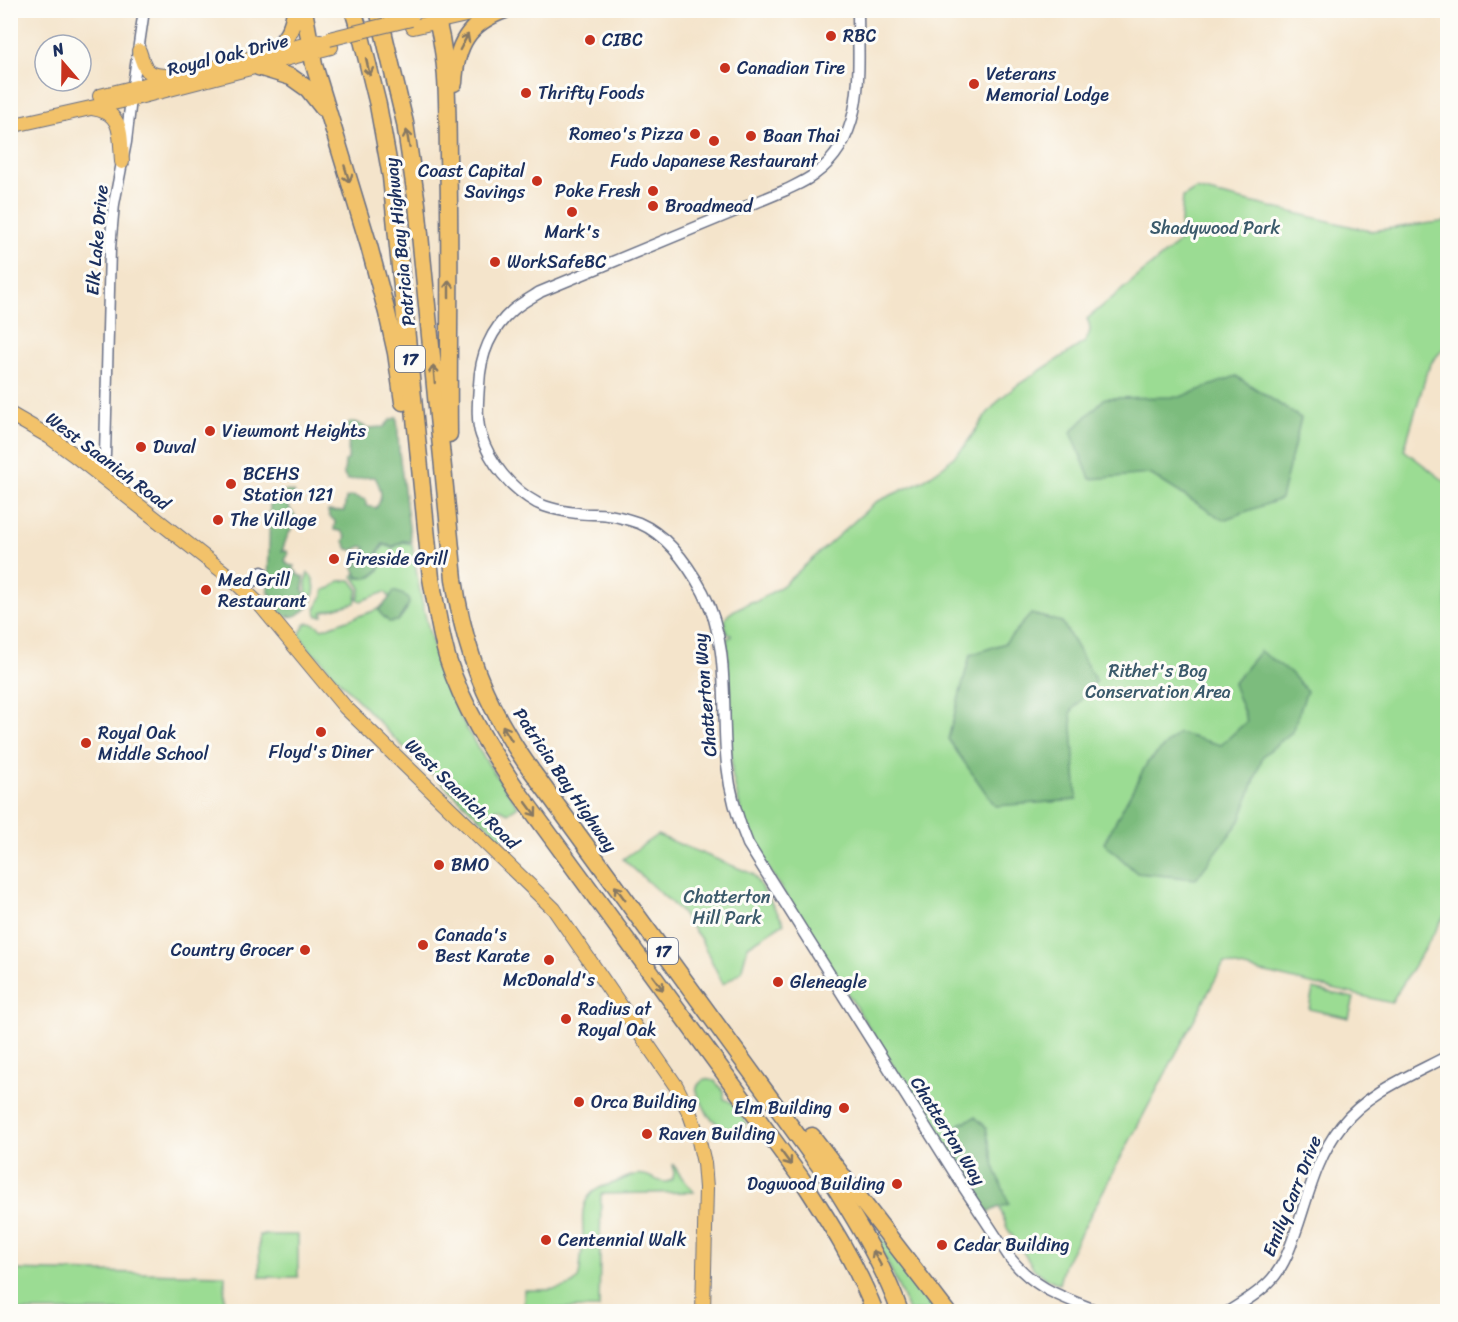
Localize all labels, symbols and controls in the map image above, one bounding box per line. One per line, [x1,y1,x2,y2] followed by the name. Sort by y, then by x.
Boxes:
[843,20,876,52] place label: RBC
[164,24,292,86] street label: Royal Oak Drive
[602,24,643,56] place label: CIBC
[824,29,838,43] marker: RBC
[33,33,93,93] north arrow
[458,33,470,51] one-way arrow
[583,33,597,47] marker: CIBC
[47,34,69,65] text: N
[737,52,845,84] place label: Canadian Tire
[363,57,375,76] one-way arrow
[986,58,1109,111] place label: Veterans Memorial Lodge
[718,61,732,75] marker: Canadian Tire
[538,77,645,109] place label: Thrifty Foods
[967,77,981,91] marker: Veterans Memorial Lodge
[519,86,533,100] marker: Thrifty Foods
[569,118,684,150] place label: Romeo's Pizza
[763,120,841,152] place label: Baan Thai
[688,127,702,141] marker: Romeo's Pizza
[402,129,413,149] one-way arrow
[744,129,758,143] marker: Baan Thai
[707,134,721,148] marker: Fudo Japanese Restaurant
[610,145,818,177] place label: Fudo Japanese Restaurant
[375,155,425,328] street label: Patricia Bay Highway
[418,155,526,208] place label: Coast Capital Savings
[342,164,353,183] one-way arrow
[530,174,544,188] marker: Coast Capital Savings
[555,175,641,207] place label: Poke Fresh
[76,183,118,297] street label: Elk Lake Drive
[646,184,660,198] marker: Poke Fresh
[665,190,754,222] place label: Broadmead
[646,199,660,213] marker: Broadmead
[565,205,579,219] marker: Mark's
[1150,212,1280,244] park label: Shadywood Park
[545,216,600,248] place label: Mark's
[507,246,607,278] place label: WorkSafeBC
[488,255,502,269] marker: WorkSafeBC
[443,280,455,300] one-way arrow
[395,346,425,372] road number: 17
[428,365,439,385] one-way arrow
[39,403,179,520] street label: West Saanich Road
[222,415,367,447] place label: Viewmont Heights
[203,424,217,438] marker: Viewmont Heights
[153,431,197,463] place label: Duval
[134,440,148,454] marker: Duval
[243,458,334,511] place label: BCEHS Station 121
[224,477,238,491] marker: BCEHS Station 121
[230,504,317,536] place label: The Village
[211,513,225,527] marker: The Village
[346,543,449,575] place label: Fireside Grill
[327,552,341,566] marker: Fireside Grill
[218,564,307,617] place label: Med Grill Restaurant
[199,583,213,597] marker: Med Grill Restaurant
[684,631,726,758] street label: Chatterton Way
[1085,655,1231,708] park label: Rithet's Bog Conservation Area
[504,701,626,860] street label: Patricia Bay Highway
[98,717,209,770] place label: Royal Oak Middle School
[314,725,328,739] marker: Floyd's Diner
[501,725,513,742] one-way arrow
[397,730,528,859] street label: West Saanich Road
[79,736,93,750] marker: Royal Oak Middle School
[269,736,375,768] place label: Floyd's Diner
[524,800,537,816] one-way arrow
[451,849,489,881] place label: BMO
[432,858,446,872] marker: BMO
[683,881,771,934] park label: Chatterton Hill Park
[614,885,626,901] one-way arrow
[435,919,530,972] place label: Canada's Best Karate
[171,934,295,966] place label: Country Grocer
[416,938,430,952] marker: Canada's Best Karate
[648,938,678,964] road number: 17
[298,943,312,957] marker: Country Grocer
[542,953,556,967] marker: McDonald's
[503,964,596,996] place label: McDonald's
[790,966,867,998] place label: Gleneagle
[652,975,664,991] one-way arrow
[771,975,785,989] marker: Gleneagle
[578,993,657,1046] place label: Radius at Royal Oak
[559,1012,573,1026] marker: Radius at Royal Oak
[902,1070,995,1193] street label: Chatterton Way
[591,1086,697,1118] place label: Orca Building
[734,1092,832,1124] place label: Elm Building
[572,1095,586,1109] marker: Orca Building
[837,1101,851,1115] marker: Elm Building
[659,1118,776,1150] place label: Raven Building
[640,1127,654,1141] marker: Raven Building
[1253,1131,1331,1261] street label: Emily Carr Drive
[780,1149,792,1165] one-way arrow
[747,1168,885,1200] place label: Dogwood Building
[890,1177,904,1191] marker: Dogwood Building
[558,1224,687,1256] place label: Centennial Walk
[954,1229,1070,1261] place label: Cedar Building
[539,1233,553,1247] marker: Centennial Walk
[935,1238,949,1252] marker: Cedar Building
[871,1250,883,1267] one-way arrow

